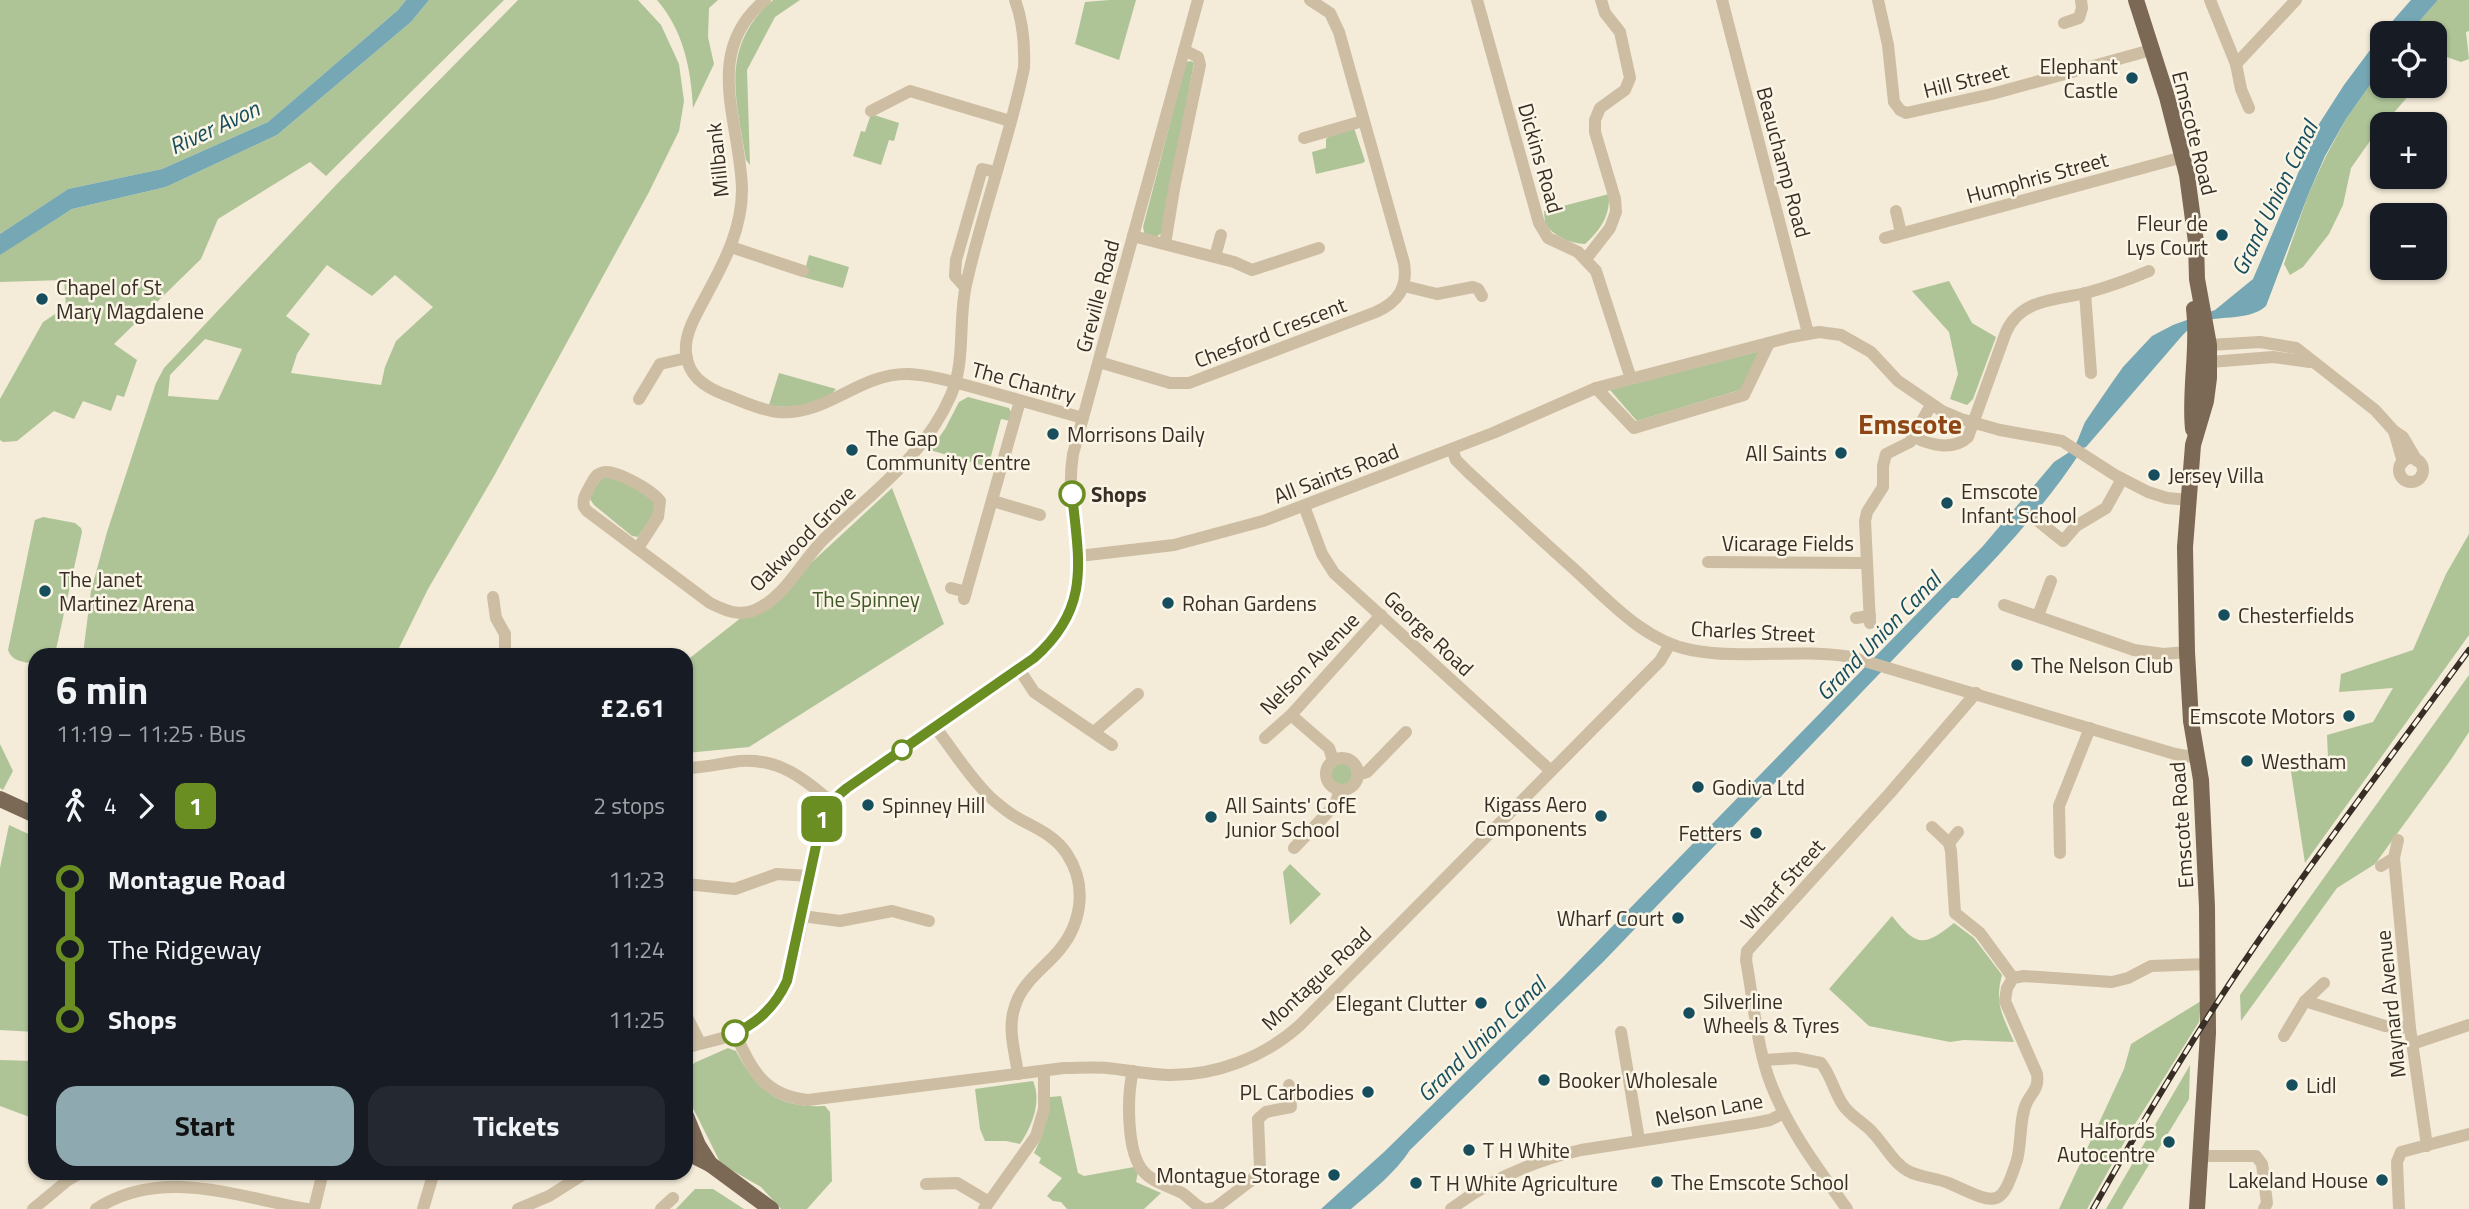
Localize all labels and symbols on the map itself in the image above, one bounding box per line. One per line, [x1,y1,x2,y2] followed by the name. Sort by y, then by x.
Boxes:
[2039,50,2119,106] place label: Elephant Castle
[1920,54,2013,106] street label: Hill Street
[2164,68,2226,198] street label: Emscote Road
[2124,70,2140,86] marker: Elephant Castle
[1749,83,1819,241] street label: Beauchamp Road
[163,91,265,163] water label: River Avon
[1510,99,1572,217] street label: Dickins Road
[2221,112,2328,281] water label: Grand Union Canal
[697,121,737,199] street label: Millbank
[1963,143,2112,211] street label: Humphris Street
[2126,207,2209,263] place label: Fleur de Lys Court
[2214,227,2230,243] marker: Fleur de Lys Court
[1067,236,1127,356] street label: Greville Road
[56,271,204,327] place label: Chapel of St Mary Magdalene
[1189,288,1351,376] street label: Chesford Crescent
[34,291,50,307] marker: Chapel of St Mary Magdalene
[968,353,1080,411] street label: The Chantry
[1858,402,1962,445] district label: Emscote
[1067,418,1205,450] place label: Morrisons Daily
[866,422,1031,478] place label: The Gap Community Centre
[1045,426,1061,442] marker: Morrisons Daily
[1269,434,1403,512] street label: All Saints Road
[1745,437,1827,469] place label: All Saints
[844,442,860,458] marker: The Gap Community Centre
[1833,445,1849,461] marker: All Saints
[2168,459,2264,491] place label: Jersey Villa
[2146,467,2162,483] marker: Jersey Villa
[1961,475,2077,531] place label: Emscote Infant School
[741,477,863,599] street label: Oakwood Grove
[1091,478,1147,510] place label: Shops
[1059,481,1085,507] marker: Shops
[1939,495,1955,511] marker: Emscote Infant School
[1722,527,1854,559] street label: Vicarage Fields
[1807,561,1951,709] water label: Grand Union Canal
[59,563,195,619] place label: The Janet Martinez Arena
[37,583,53,599] marker: The Janet Martinez Arena
[812,583,920,615] park label: The Spinney
[1377,583,1481,683] street label: George Road
[1182,587,1317,619] place label: Rohan Gardens
[1160,595,1176,611] marker: Rohan Gardens
[2238,599,2354,631] place label: Chesterfields
[1252,604,1366,722] street label: Nelson Avenue
[2216,607,2232,623] marker: Chesterfields
[1690,612,1817,650] street label: Charles Street
[2031,649,2173,681] place label: The Nelson Club
[2009,657,2025,673] marker: The Nelson Club
[2189,700,2335,732] place label: Emscote Motors
[2341,708,2357,724] marker: Emscote Motors
[892,740,912,760] unlabelled marker
[2261,745,2346,777] place label: Westham
[2239,753,2255,769] marker: Westham
[2161,761,2201,889] street label: Emscote Road
[1712,771,1805,803] place label: Godiva Ltd
[1690,779,1706,795] marker: Godiva Ltd
[1475,788,1587,844] place label: Kigass Aero Components
[882,789,985,821] place label: Spinney Hill
[1225,789,1357,845] place label: All Saints' CofE Junior School
[799,796,845,842] line badge: 1
[860,797,876,813] marker: Spinney Hill
[1593,808,1609,824] marker: Kigass Aero Components
[1203,809,1219,825] marker: All Saints' CofE Junior School
[1678,817,1742,849] place label: Fetters
[1748,825,1764,841] marker: Fetters
[1732,831,1832,937] street label: Wharf Street
[1557,902,1665,934] place label: Wharf Court
[1670,910,1686,926] marker: Wharf Court
[1254,918,1378,1038] street label: Montague Road
[2366,929,2414,1079] street label: Maynard Avenue
[1408,966,1556,1110] water label: Grand Union Canal
[1703,985,1840,1041] place label: Silverline Wheels & Tyres
[1335,987,1467,1019] place label: Elegant Clutter
[1473,995,1489,1011] marker: Elegant Clutter
[1681,1005,1697,1021] marker: Silverline Wheels & Tyres
[722,1020,748,1046] unlabelled marker
[1558,1064,1718,1096] place label: Booker Wholesale
[2306,1069,2337,1101] place label: Lidl
[1536,1072,1552,1088] marker: Booker Wholesale
[1239,1076,1354,1108] place label: PL Carbodies
[2284,1077,2300,1093] marker: Lidl
[1360,1084,1376,1100] marker: PL Carbodies
[1653,1084,1765,1134] street label: Nelson Lane
[2057,1114,2155,1170] place label: Halfords Autocentre
[1483,1134,1570,1166] place label: T H White
[2161,1134,2177,1150] marker: Halfords Autocentre
[1461,1142,1477,1158] marker: T H White
[1156,1159,1320,1191] place label: Montague Storage
[2228,1164,2368,1196] place label: Lakeland House
[1671,1166,1849,1198] place label: The Emscote School
[1326,1167,1342,1183] marker: Montague Storage
[1430,1167,1618,1199] place label: T H White Agriculture
[2374,1172,2390,1188] marker: Lakeland House
[1649,1174,1665,1190] marker: The Emscote School
[1408,1175,1424,1191] marker: T H White Agriculture

